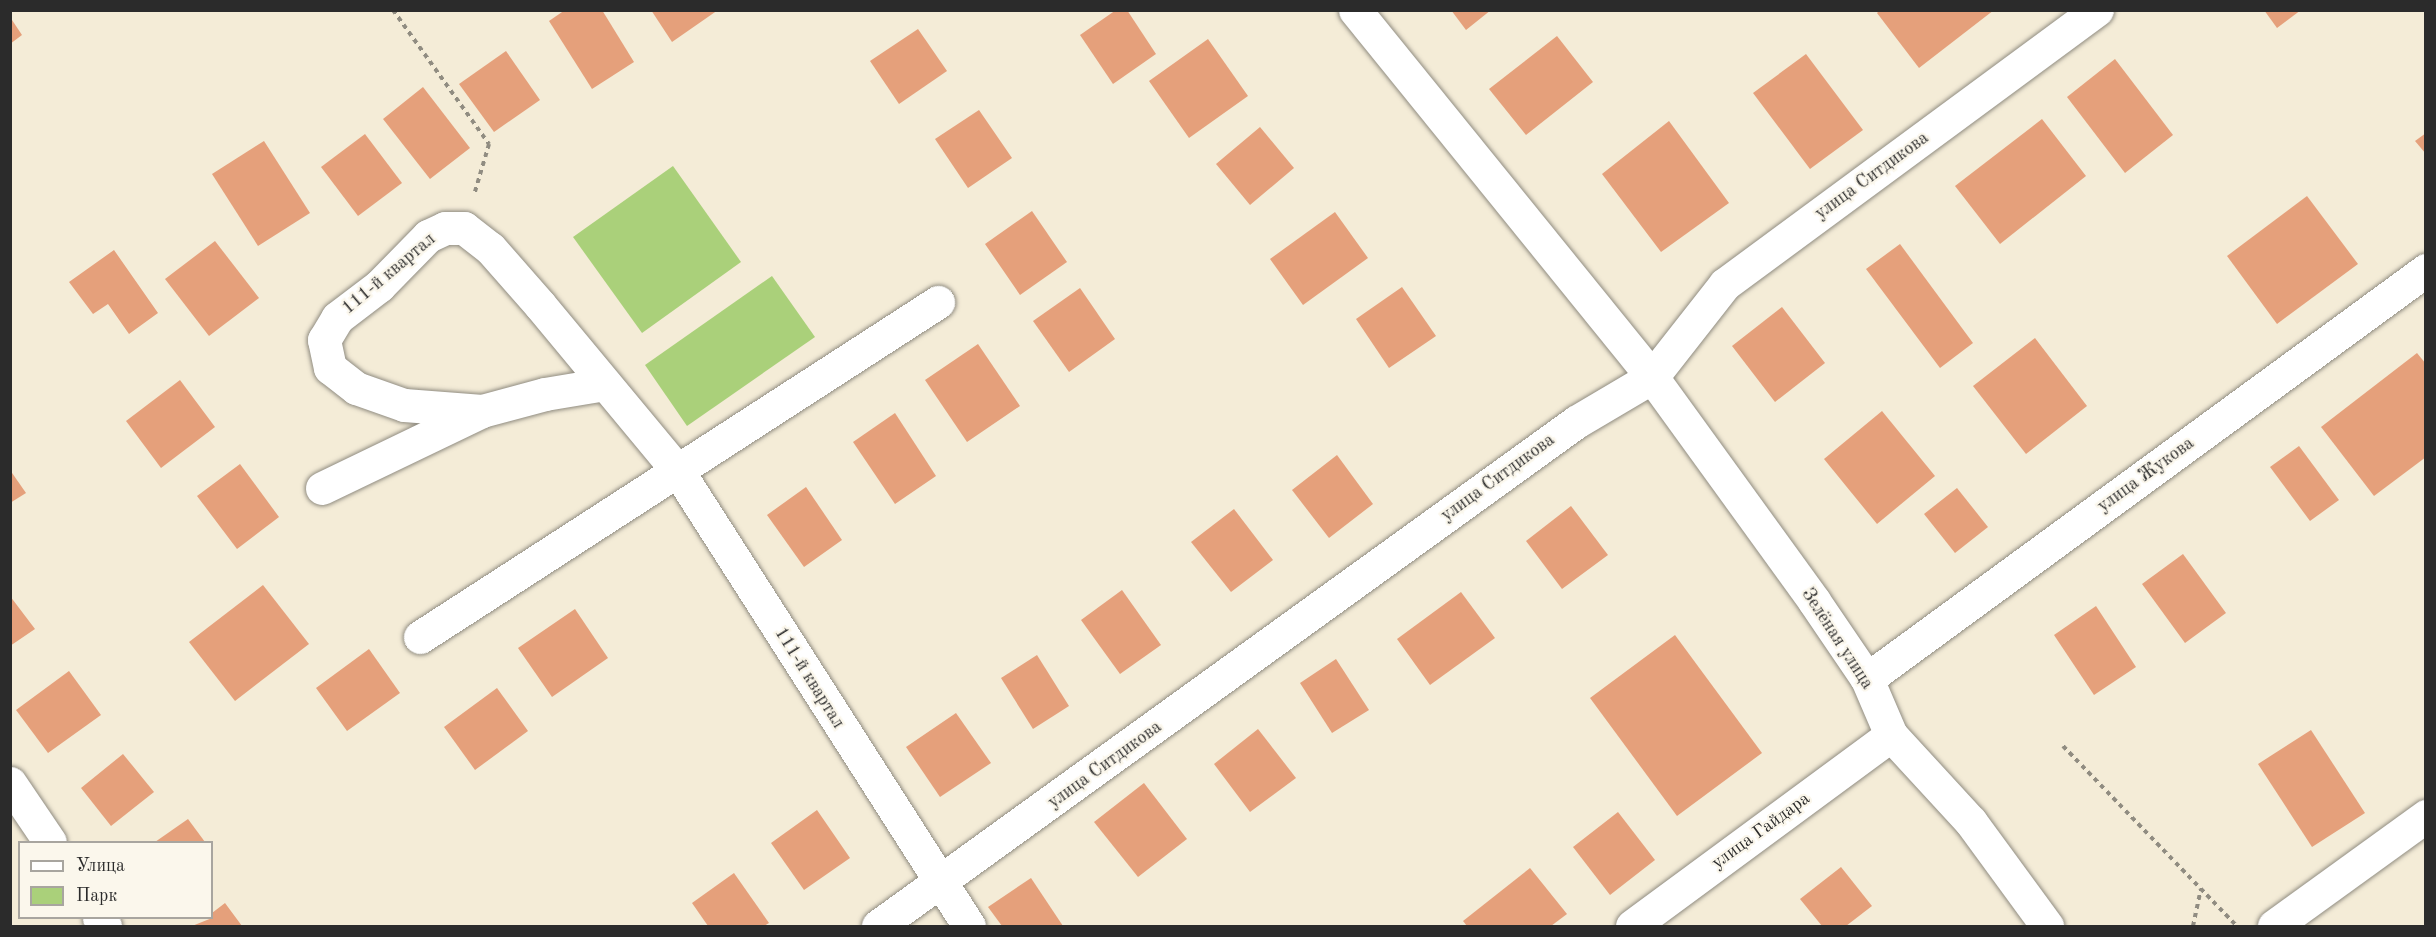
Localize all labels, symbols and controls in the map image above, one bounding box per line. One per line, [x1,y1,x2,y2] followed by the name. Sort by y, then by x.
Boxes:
[1811,127,1933,225] street label: улица Ситдикова
[338,229,440,319] street label: 111-й квартал
[1437,429,1559,527] street label: улица Ситдикова
[2093,433,2199,517] street label: улица Жукова
[1796,584,1878,694] street label: Зелёная улица
[769,623,849,733] street label: 111-й квартал
[1044,716,1166,814] street label: улица Ситдикова
[1708,788,1814,874] street label: улица Гайдара
[18,841,213,919] legend
[76,857,125,875] text: Улица
[76,887,117,905] text: Парк

